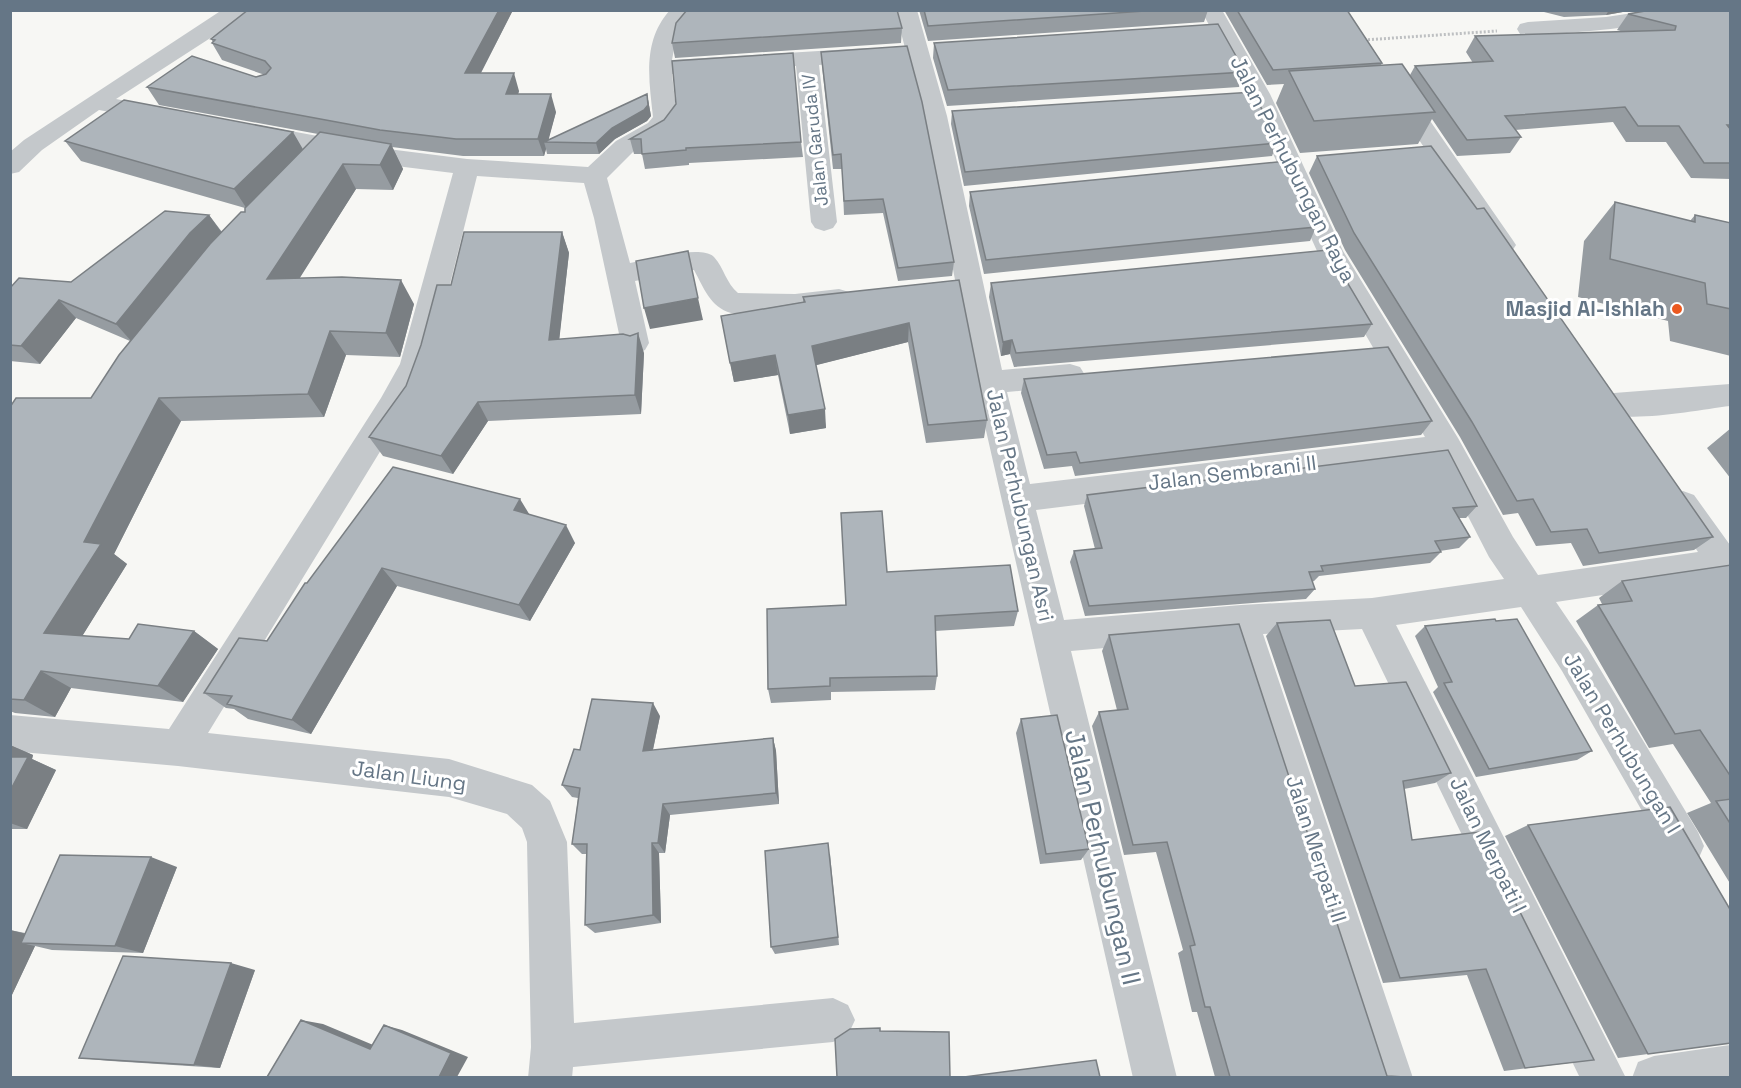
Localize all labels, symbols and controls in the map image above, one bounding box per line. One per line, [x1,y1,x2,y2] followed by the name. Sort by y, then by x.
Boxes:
[1224,51,1362,287] street label: Jalan Perhubungan Raya
[796,73,833,207] street label: Jalan Garuda IV
[1506,295,1665,322] place label: Masjid Al-Ishlah
[1670,302,1684,316] marker: Masjid Al-Ishlah
[981,386,1060,624] street label: Jalan Perhubungan Asri
[1146,449,1318,496] street label: Jalan Sembrani II
[1558,648,1687,838] street label: Jalan Perhubungan I
[1057,726,1149,988] street label: Jalan Perhubungan II
[350,754,468,797] street label: Jalan Liung
[1280,772,1353,926] street label: Jalan Merpati II
[1444,772,1533,917] street label: Jalan Merpati I

